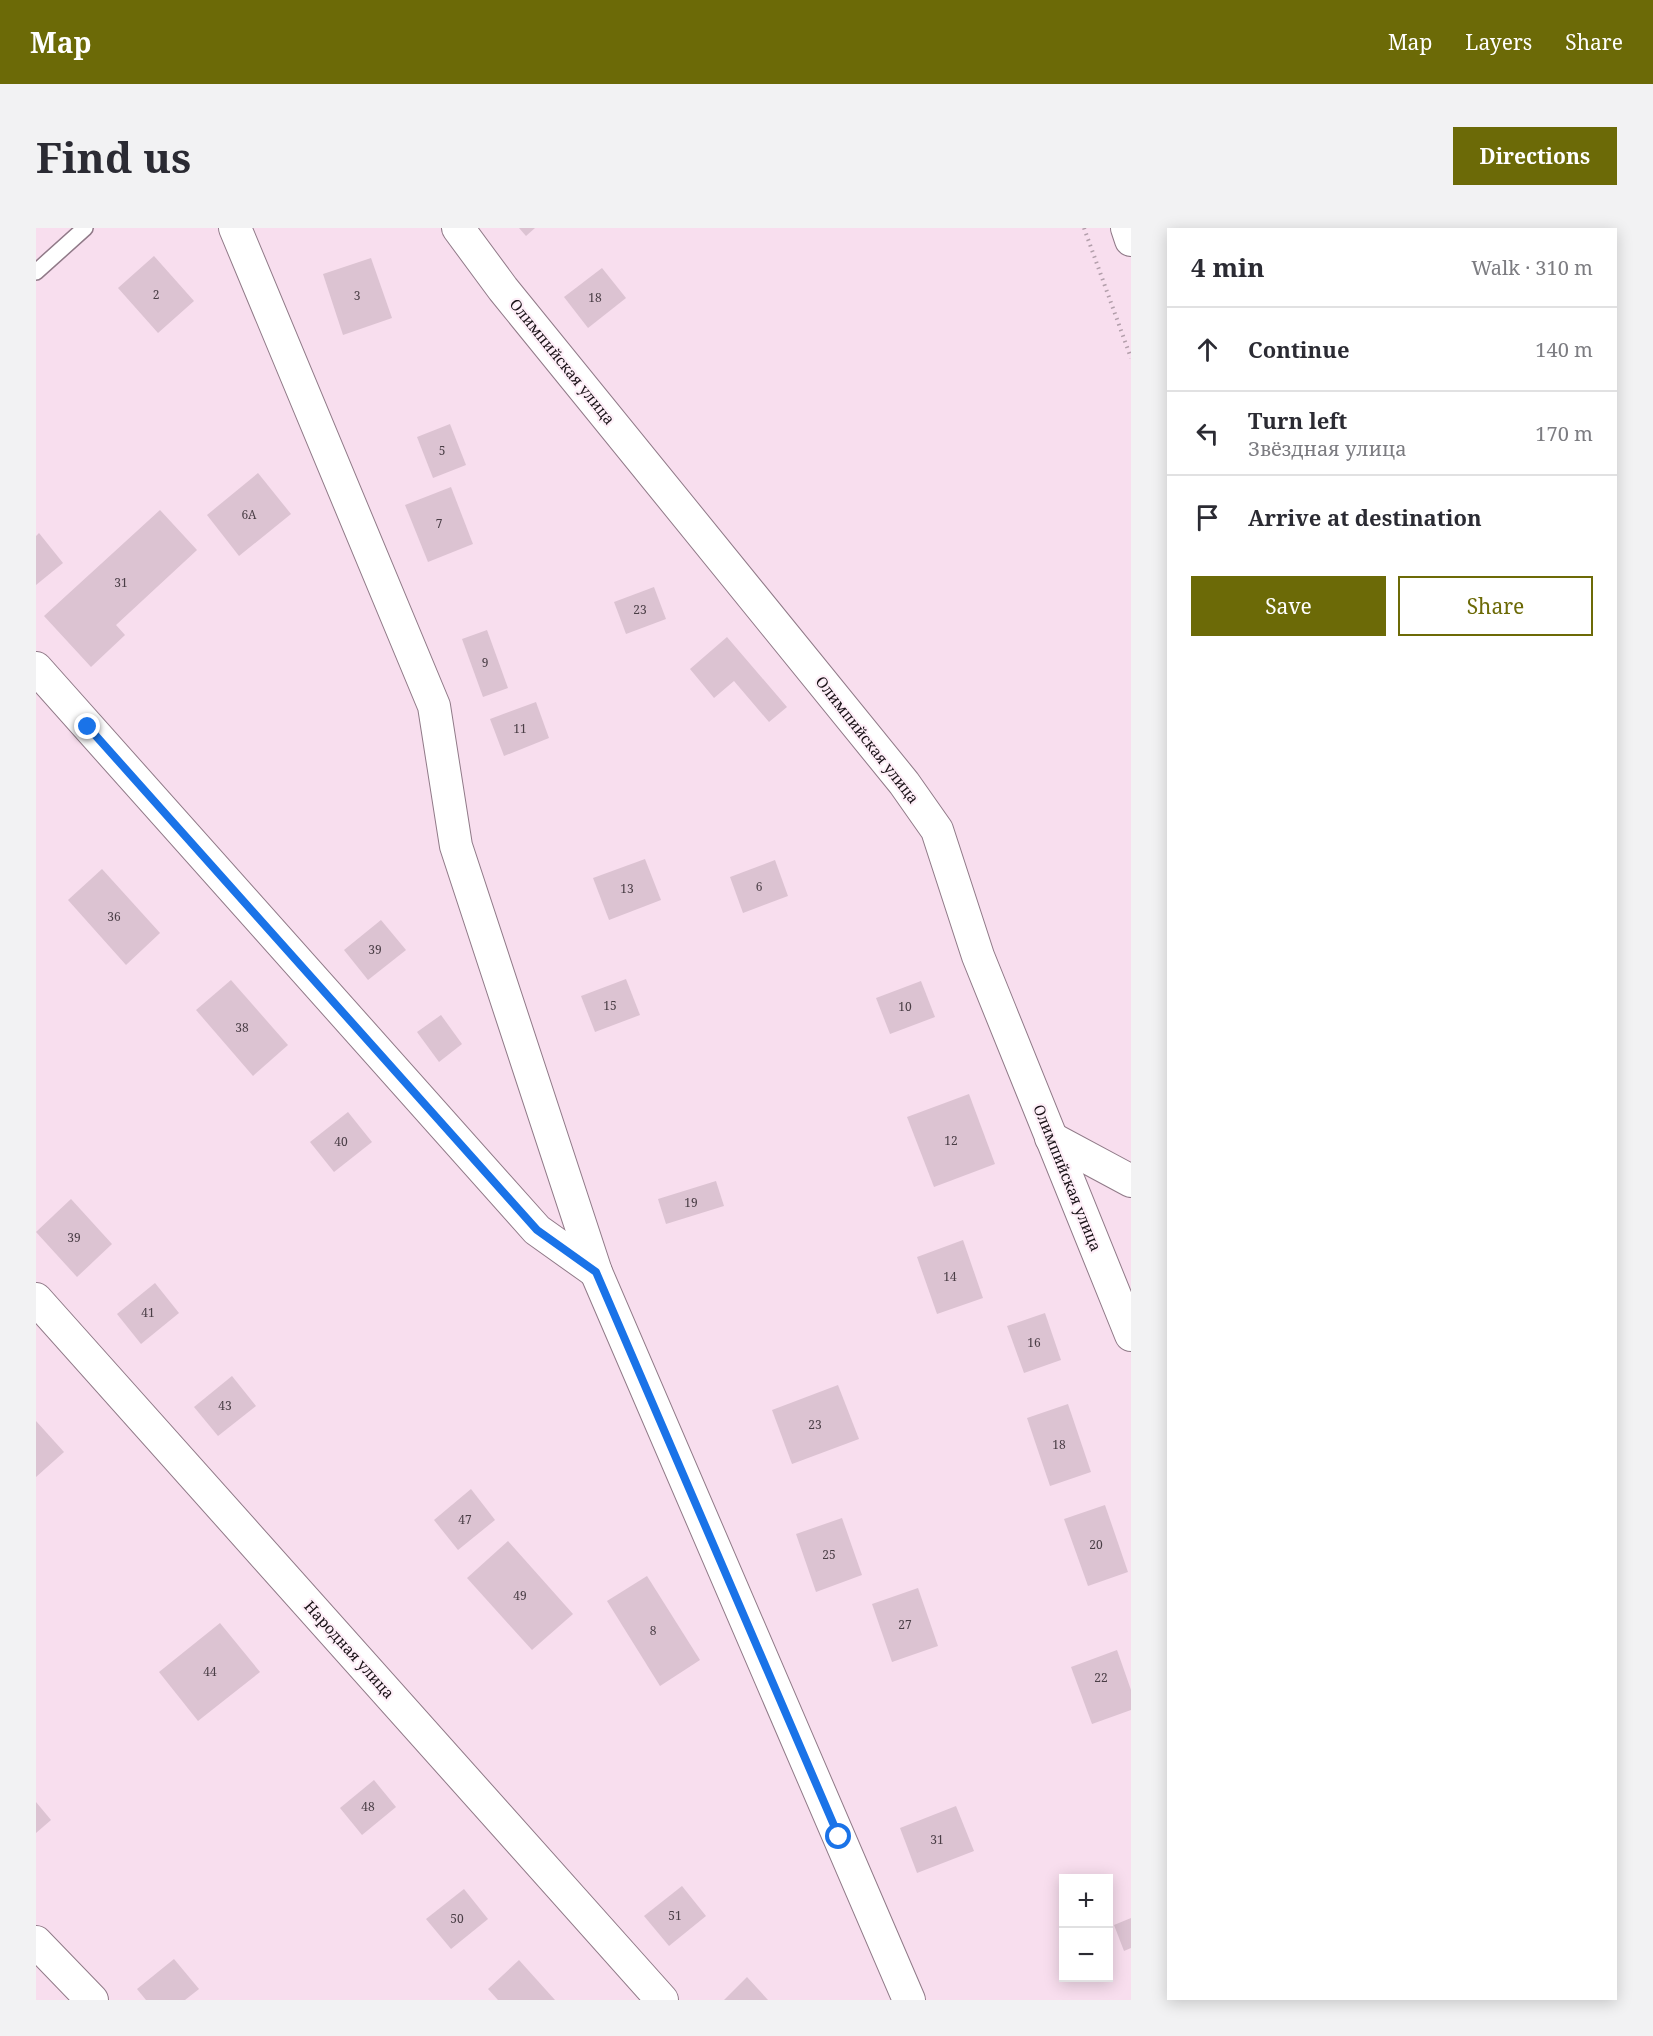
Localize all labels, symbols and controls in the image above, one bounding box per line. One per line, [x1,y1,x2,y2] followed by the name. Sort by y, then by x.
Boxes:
[30,23,92,61] text: Map
[1388,28,1432,56] text: Map
[1465,28,1532,56] text: Layers
[1565,28,1623,56] text: Share
[1453,127,1617,185] button: Directions
[36,128,191,185] text: Find us
[1191,249,1265,285] text: 4 min
[1471,254,1593,281] text: Walk · 310 m
[153,286,159,303] house number: 2
[354,287,361,304] house number: 3
[588,289,602,306] house number: 18
[506,294,620,428] street label: Олимпийская улица
[1191,333,1224,366] icon: ahead
[1248,334,1350,364] text: Continue
[1535,336,1593,363] text: 140 m
[1248,405,1347,435] text: Turn left
[1191,417,1224,450] icon: left
[1535,420,1593,447] text: 170 m
[1248,435,1407,462] text: Звёздная улица
[439,442,445,459] house number: 5
[1191,501,1224,534] icon: arrive
[1248,502,1482,532] text: Arrive at destination
[241,506,257,523] house number: 6А
[436,515,443,532] house number: 7
[114,574,128,591] house number: 31
[1191,576,1386,636] button: Save
[1398,576,1593,636] button: Share
[633,601,647,618] house number: 23
[482,654,488,671] house number: 9
[812,672,924,807] street label: Олимпийская улица
[74,713,100,739] route end
[513,720,527,737] house number: 11
[756,878,763,895] house number: 6
[620,880,634,897] house number: 13
[107,908,121,925] house number: 36
[368,941,382,958] house number: 39
[603,997,617,1014] house number: 15
[898,998,912,1015] house number: 10
[235,1019,249,1036] house number: 38
[1029,1101,1107,1254] street label: Олимпийская улица
[944,1132,958,1149] house number: 12
[334,1133,348,1150] house number: 40
[684,1194,698,1211] house number: 19
[67,1229,81,1246] house number: 39
[943,1268,957,1285] house number: 14
[141,1304,155,1321] house number: 41
[1027,1334,1041,1351] house number: 16
[218,1397,232,1414] house number: 43
[808,1416,822,1433] house number: 23
[1052,1436,1066,1453] house number: 18
[458,1511,472,1528] house number: 47
[1089,1536,1103,1553] house number: 20
[822,1546,836,1563] house number: 25
[513,1587,527,1604] house number: 49
[300,1596,399,1703] street label: Народная улица
[898,1616,912,1633] house number: 27
[650,1622,657,1639] house number: 8
[203,1663,217,1680] house number: 44
[1094,1669,1108,1686] house number: 22
[361,1798,375,1815] house number: 48
[825,1823,851,1849] route start
[930,1831,944,1848] house number: 31
[1059,1874,1113,1982] map controls
[1059,1874,1113,1928] button: +
[668,1907,682,1924] house number: 51
[450,1910,464,1927] house number: 50
[1059,1928,1113,1982] button: −

